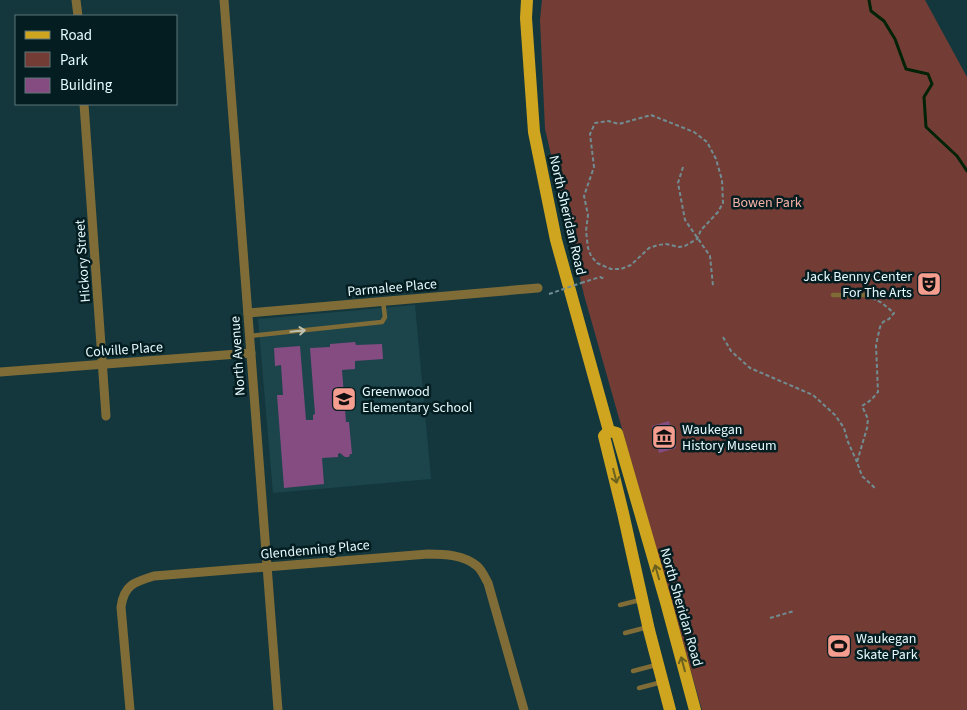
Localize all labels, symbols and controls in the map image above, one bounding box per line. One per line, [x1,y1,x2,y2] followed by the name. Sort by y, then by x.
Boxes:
[15,15,178,105] legend
[60,25,92,46] text: Road
[60,50,89,71] text: Park
[60,75,113,96] text: Building
[544,153,591,277] street label: North Sheridan Road
[732,193,802,213] park label: Bowen Park
[70,219,96,303] street label: Hickory Street
[803,267,912,303] place label: Jack Benny Center For The Arts
[916,271,942,297] theatre icon: Jack Benny Center For The Arts
[347,274,438,302] street label: Parmalee Place
[225,315,251,396] street label: North Avenue
[290,326,306,336] one-way arrow
[85,337,164,363] street label: Colville Place
[362,382,473,418] place label: Greenwood Elementary School
[331,386,357,412] school or university icon: Greenwood Elementary School
[682,420,777,456] place label: Waukegan History Museum
[651,424,677,450] museum icon: Waukegan History Museum
[611,468,620,484] one-way arrow
[260,535,370,565] street label: Glendenning Place
[655,546,708,669] street label: North Sheridan Road
[652,564,662,580] one-way arrow
[856,629,918,665] place label: Waukegan Skate Park
[826,633,852,659] sports icon: Waukegan Skate Park
[678,657,687,673] one-way arrow

